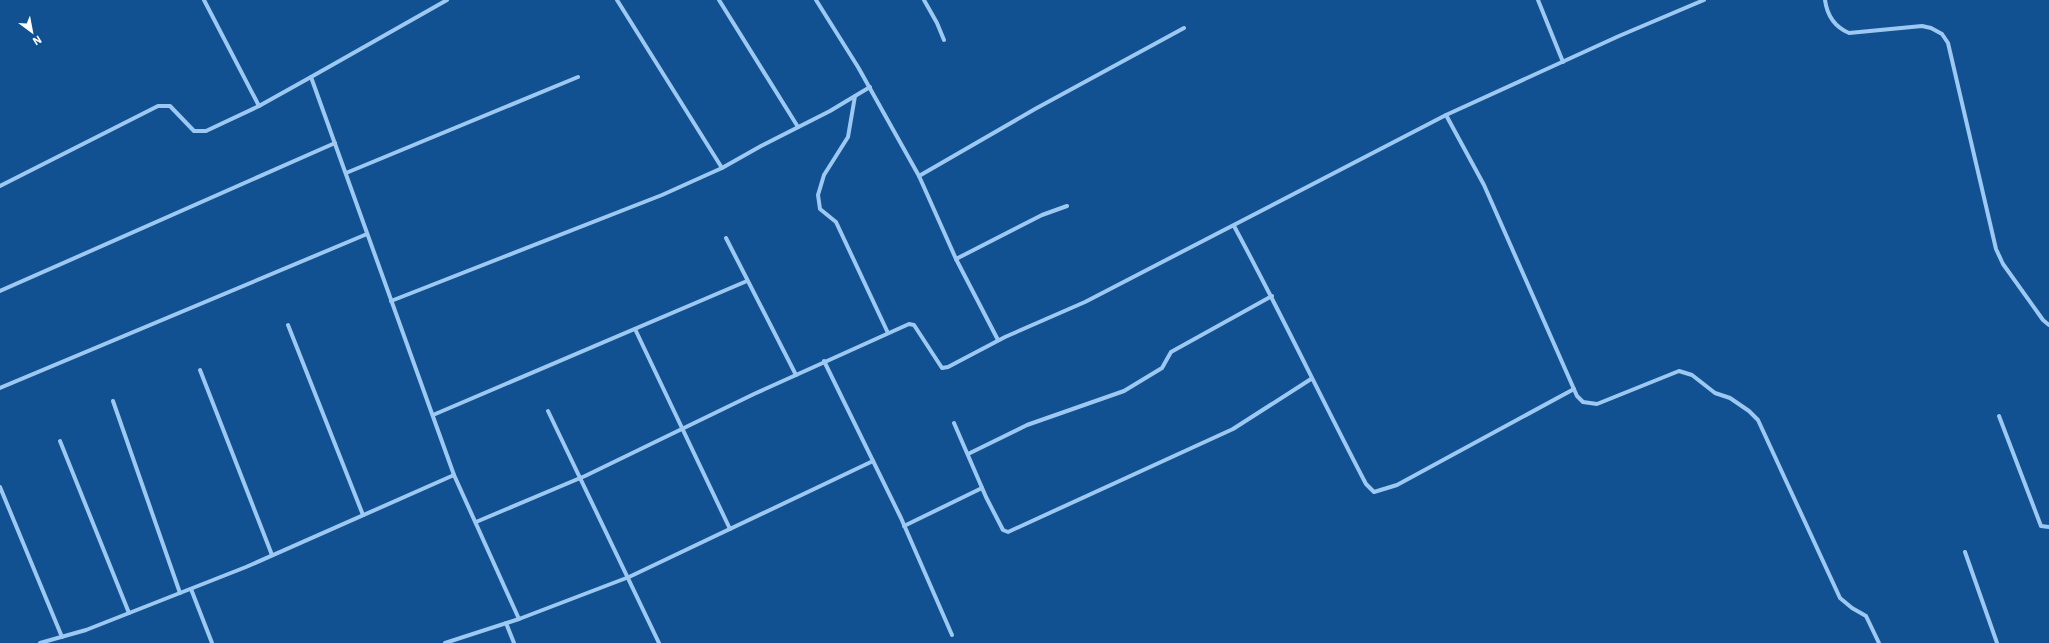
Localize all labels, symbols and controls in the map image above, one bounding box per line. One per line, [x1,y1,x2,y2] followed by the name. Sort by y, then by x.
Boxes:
[12,12,52,52] north arrow
[30,32,44,49] text: N

